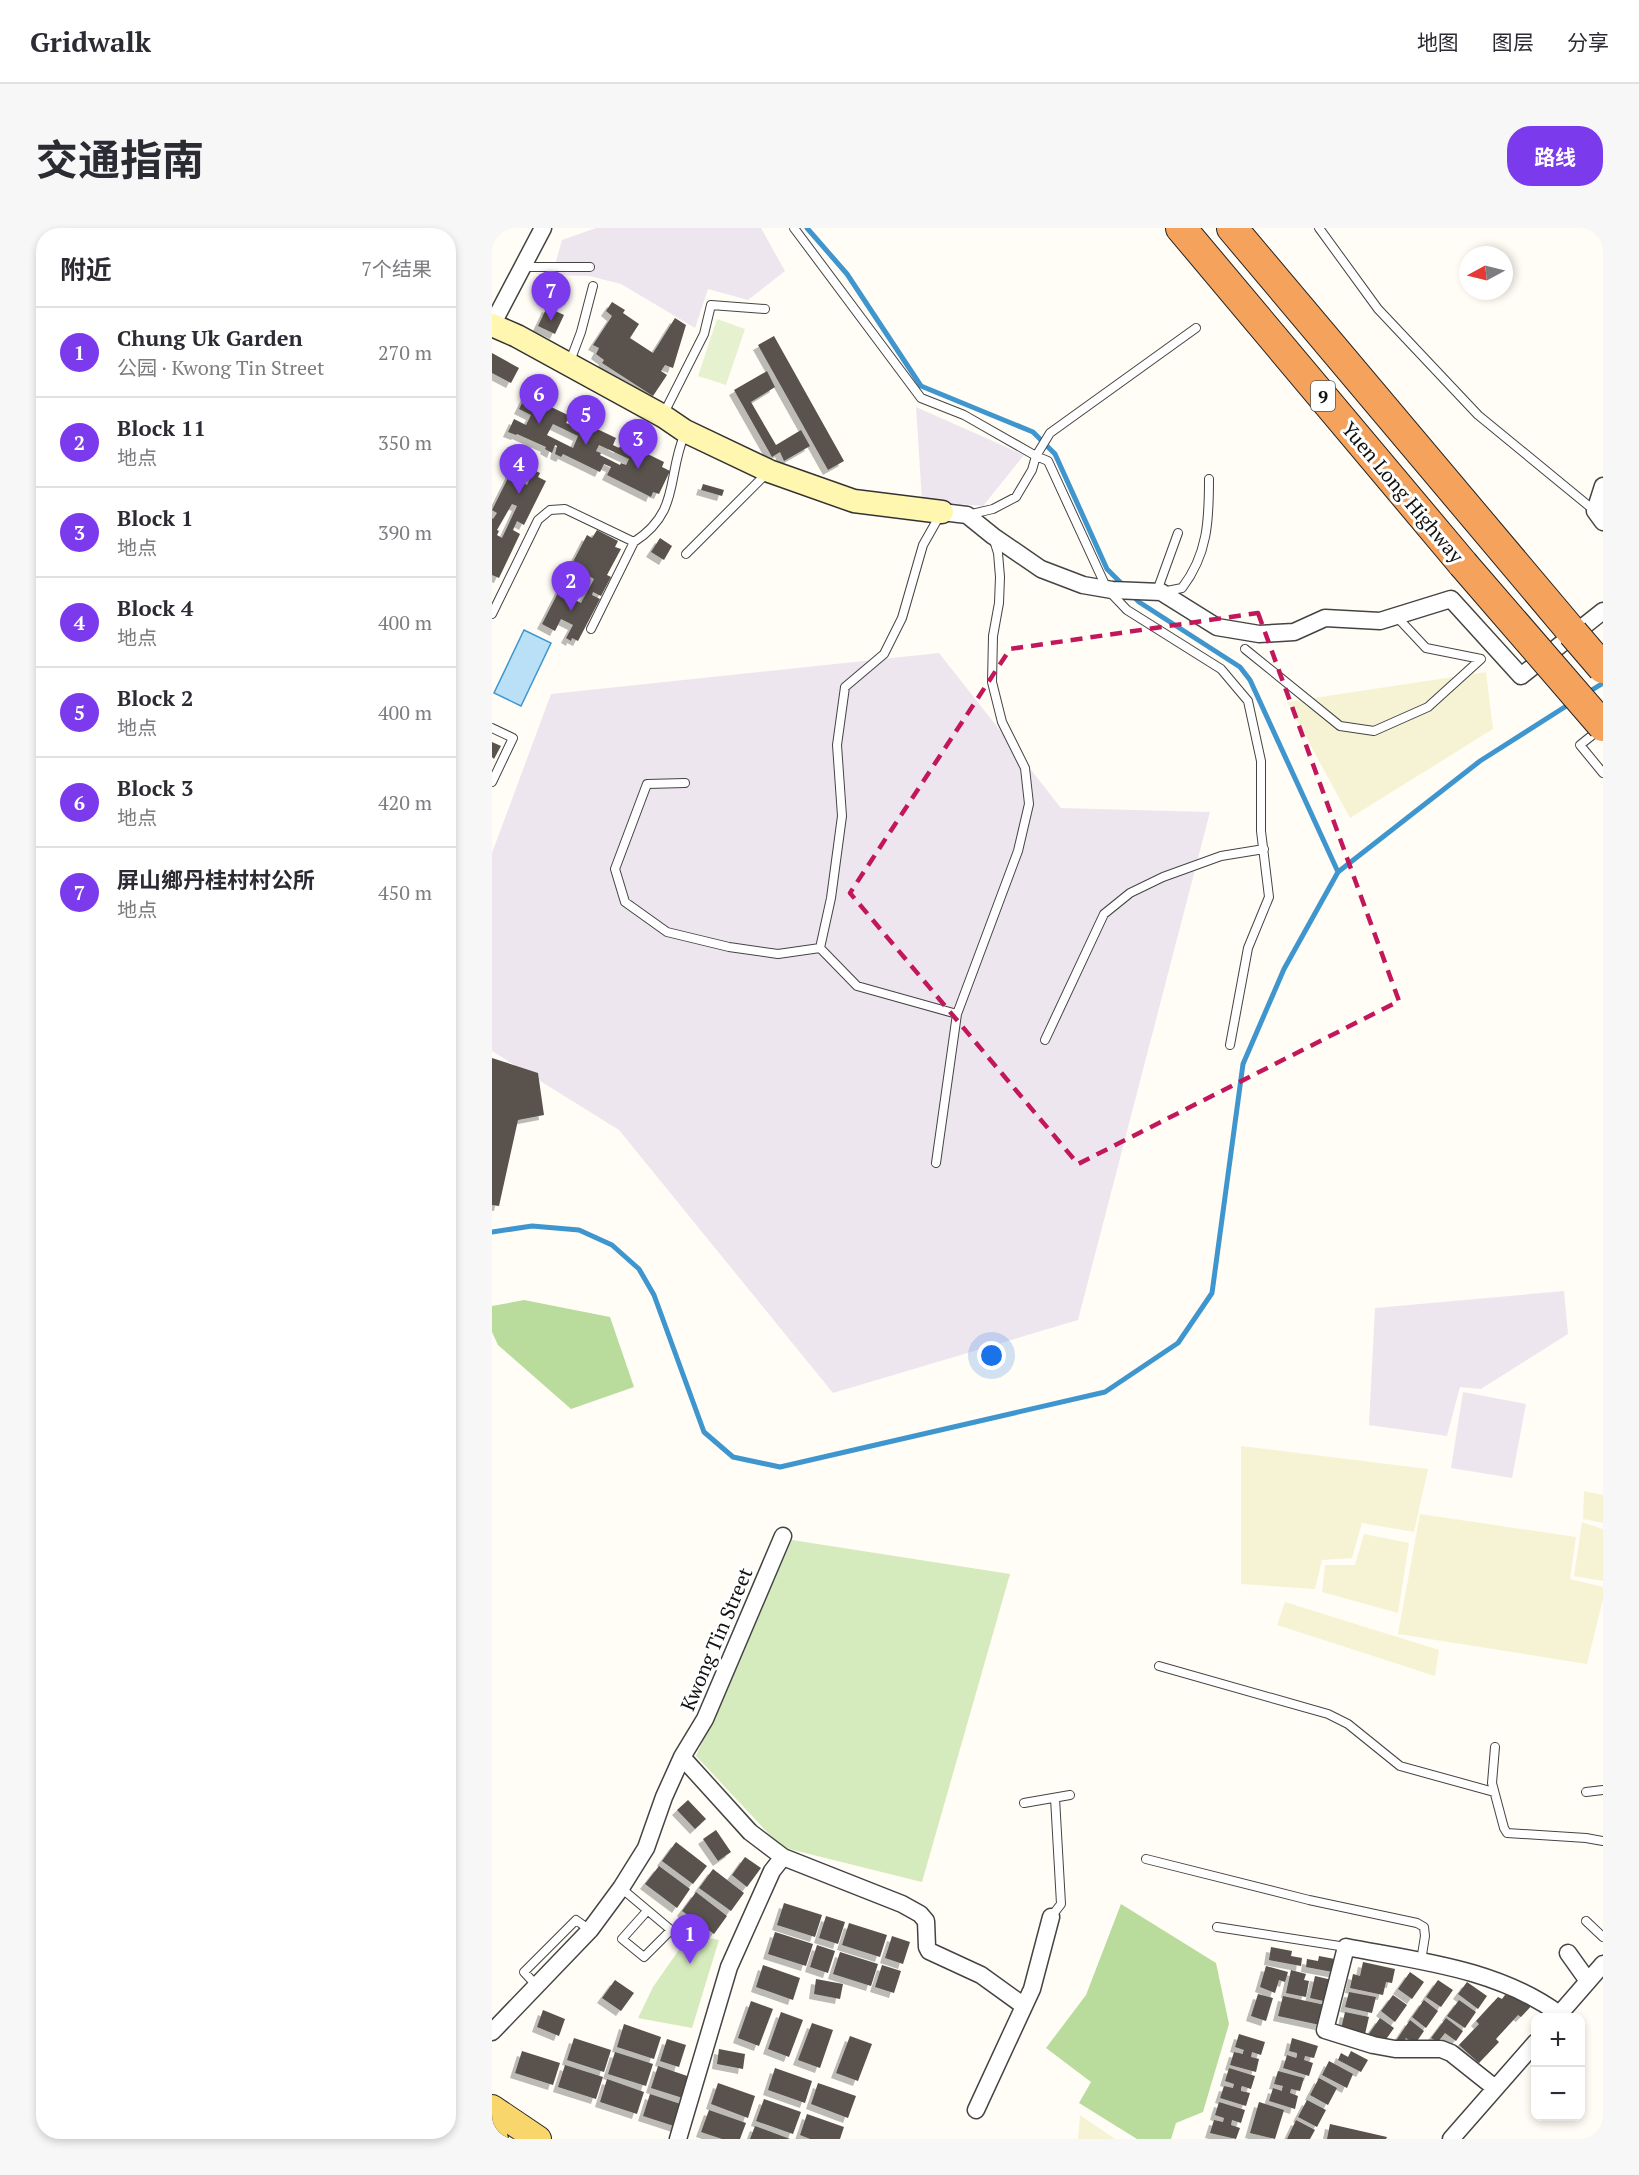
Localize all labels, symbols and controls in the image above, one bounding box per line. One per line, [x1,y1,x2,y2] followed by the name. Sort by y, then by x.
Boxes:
[30,23,151,60] text: Gridwalk
[1417,28,1459,56] text: 地图
[1492,28,1534,56] text: 图层
[1567,28,1609,56] text: 分享
[1507,126,1603,186] button: 路线
[36,131,204,187] text: 交通指南
[1459,246,1513,300] north arrow
[60,252,112,286] text: 附近
[361,255,432,282] text: 7个结果
[532,272,570,321] pin: 7
[117,323,303,352] text: Chung Uk Garden
[74,339,85,366] text: 1
[378,339,432,366] text: 270 m
[117,354,324,381] text: 公园 · Kwong Tin Street
[520,374,558,424] pin: 6
[1311,381,1335,411] road number: 9
[566,396,605,445] pin: 5
[117,413,206,442] text: Block 11
[1336,416,1471,569] street label: Yuen Long Highway
[618,420,658,469] pin: 3
[74,429,85,456] text: 2
[378,429,432,456] text: 350 m
[117,444,157,471] text: 地点
[500,444,538,494] pin: 4
[117,503,194,532] text: Block 1
[74,519,85,546] text: 3
[378,519,432,546] text: 390 m
[117,534,157,561] text: 地点
[552,562,590,611] pin: 2
[117,593,194,622] text: Block 4
[74,609,85,636] text: 4
[378,609,432,636] text: 400 m
[117,624,157,651] text: 地点
[117,683,194,712] text: Block 2
[74,699,85,726] text: 5
[378,699,432,726] text: 400 m
[117,714,157,741] text: 地点
[117,773,194,802] text: Block 3
[74,789,85,816] text: 6
[378,789,432,816] text: 420 m
[117,804,157,831] text: 地点
[117,865,315,894] text: 屏山鄉丹桂村村公所
[74,879,85,906] text: 7
[378,879,432,906] text: 450 m
[117,896,157,923] text: 地点
[977,1341,1006,1370] your location
[674,1563,759,1715] street label: Kwong Tin Street
[670,1914,710,1964] pin: 1
[1531,2013,1585,2121] map controls
[1531,2013,1585,2067] button: +
[1531,2067,1585,2121] button: −

